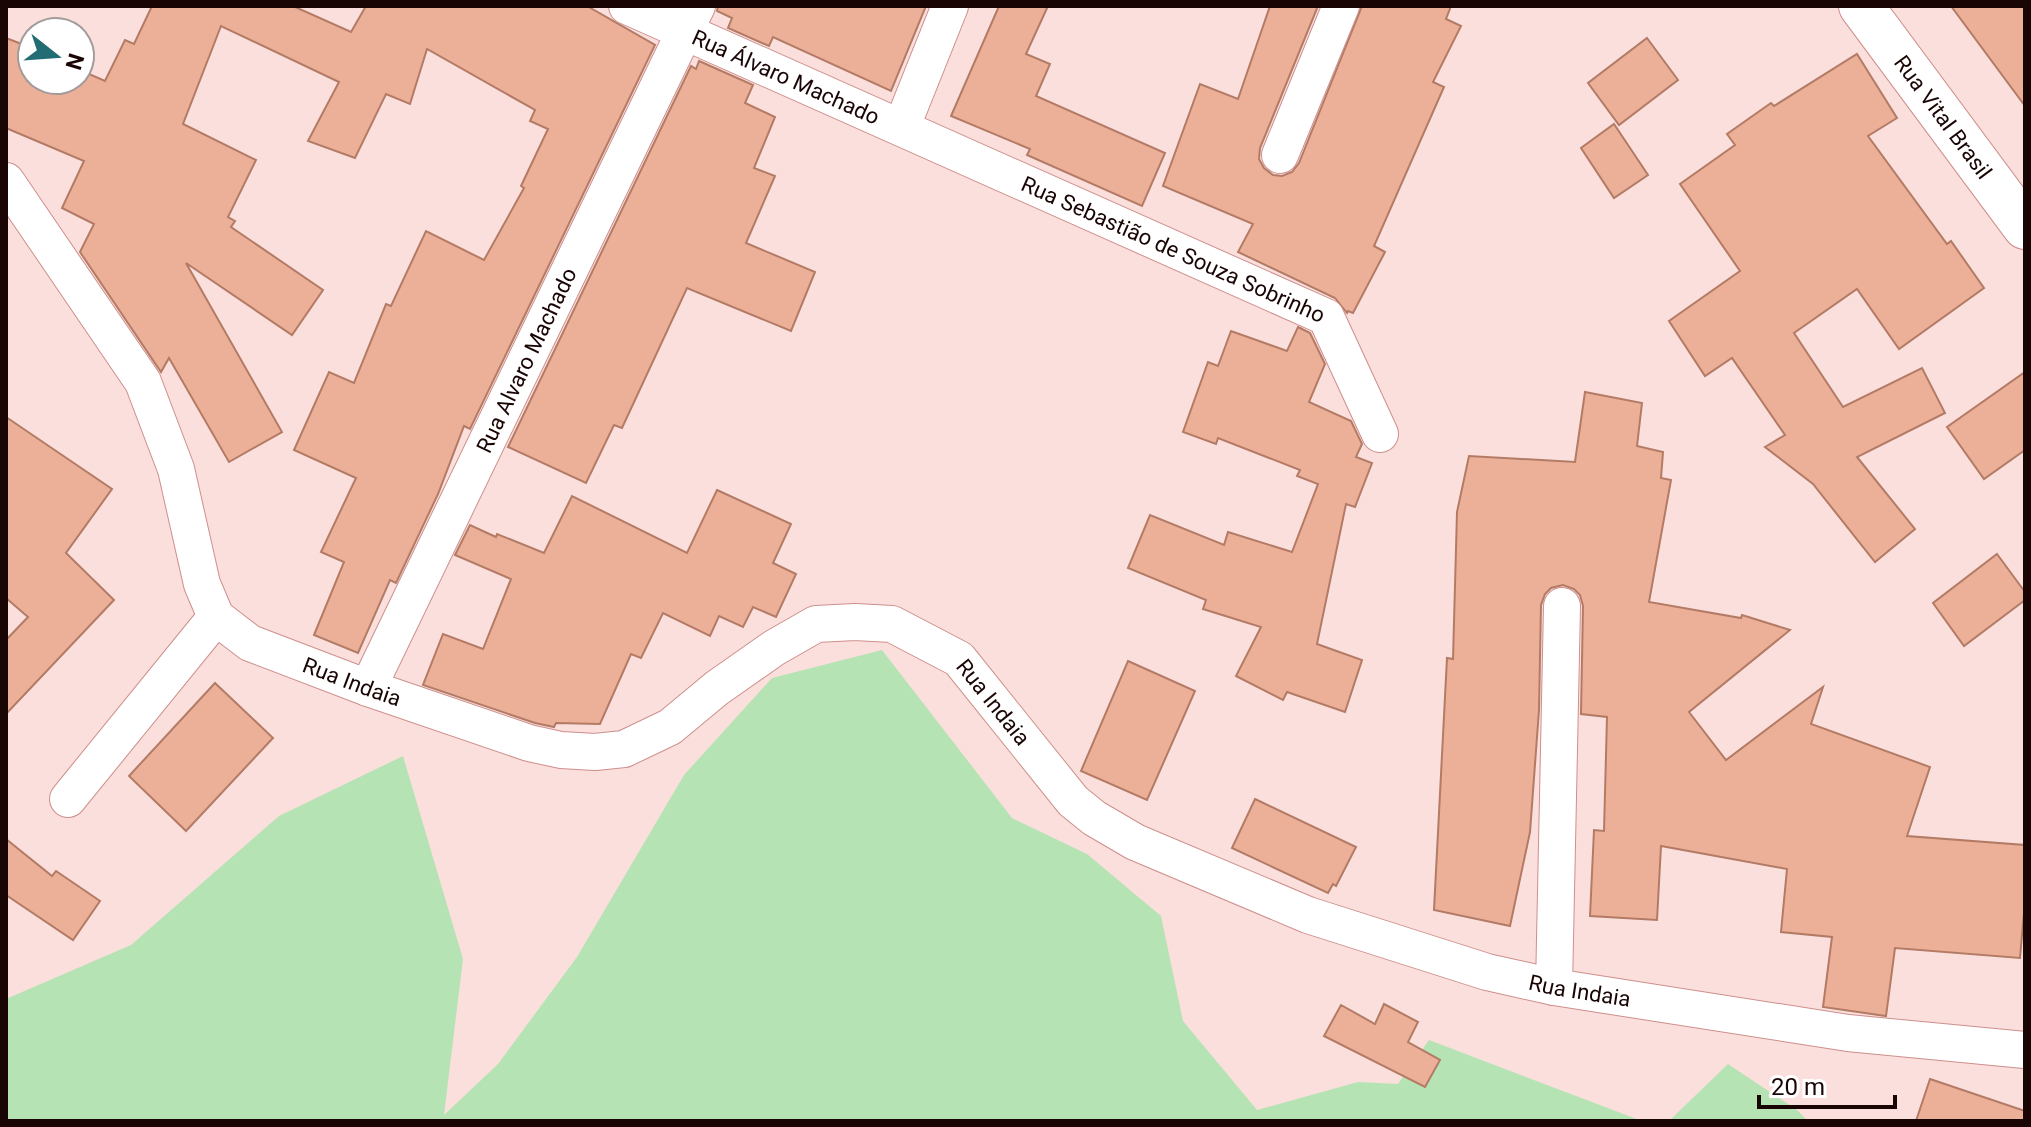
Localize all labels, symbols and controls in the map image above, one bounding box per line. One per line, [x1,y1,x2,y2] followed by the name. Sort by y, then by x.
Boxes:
[16,16,96,96] north arrow
[688,25,883,130] street label: Rua Álvaro Machado
[60,51,89,73] text: N
[1889,51,1997,184] street label: Rua Vital Brasil
[1018,171,1329,328] street label: Rua Sebastião de Souza Sobrinho
[471,264,582,457] street label: Rua Alvaro Machado
[299,652,404,711] street label: Rua Indaia
[951,654,1035,750] street label: Rua Indaia
[1526,970,1632,1012] street label: Rua Indaia
[1759,1059,1895,1109] scale bar
[1771,1073,1825,1101] text: 20 m

